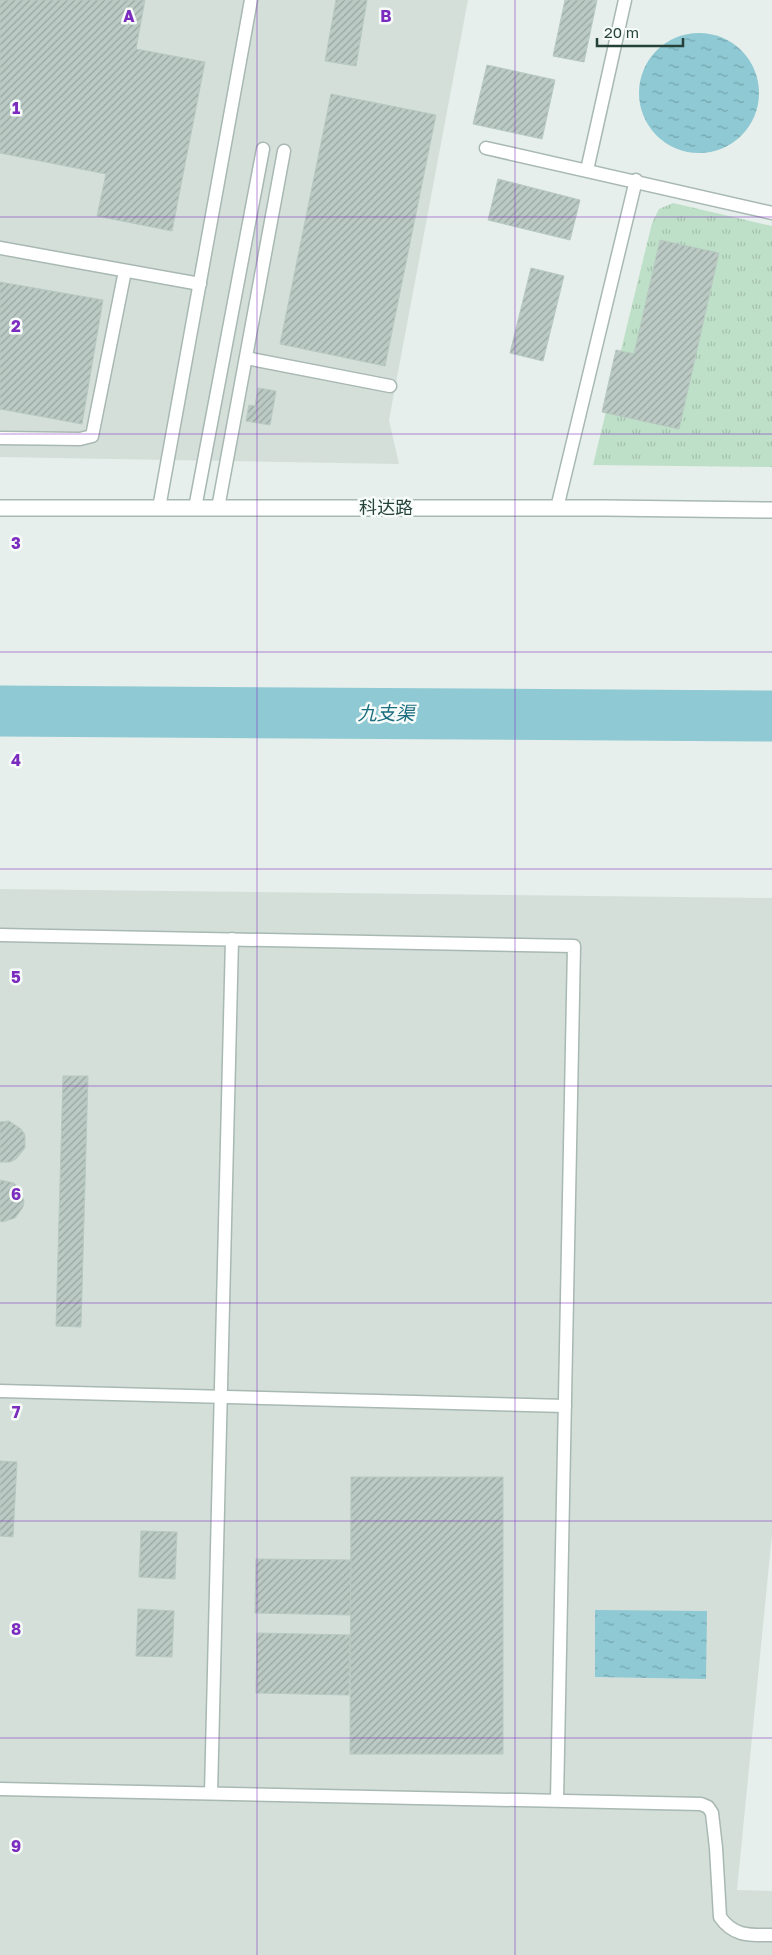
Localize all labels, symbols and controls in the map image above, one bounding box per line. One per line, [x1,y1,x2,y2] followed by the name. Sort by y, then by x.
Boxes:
[123,6,135,26] text: A
[380,6,392,26] text: B
[597,15,683,47] scale bar
[604,23,639,41] text: 20 m
[12,98,20,118] text: 1
[11,316,21,336] text: 2
[359,496,413,518] street label: 科达路
[11,533,21,553] text: 3
[357,701,417,724] water label: 九支渠
[11,750,21,770] text: 4
[11,967,21,987] text: 5
[11,1184,21,1204] text: 6
[12,1402,21,1422] text: 7
[11,1619,21,1639] text: 8
[11,1836,21,1856] text: 9

